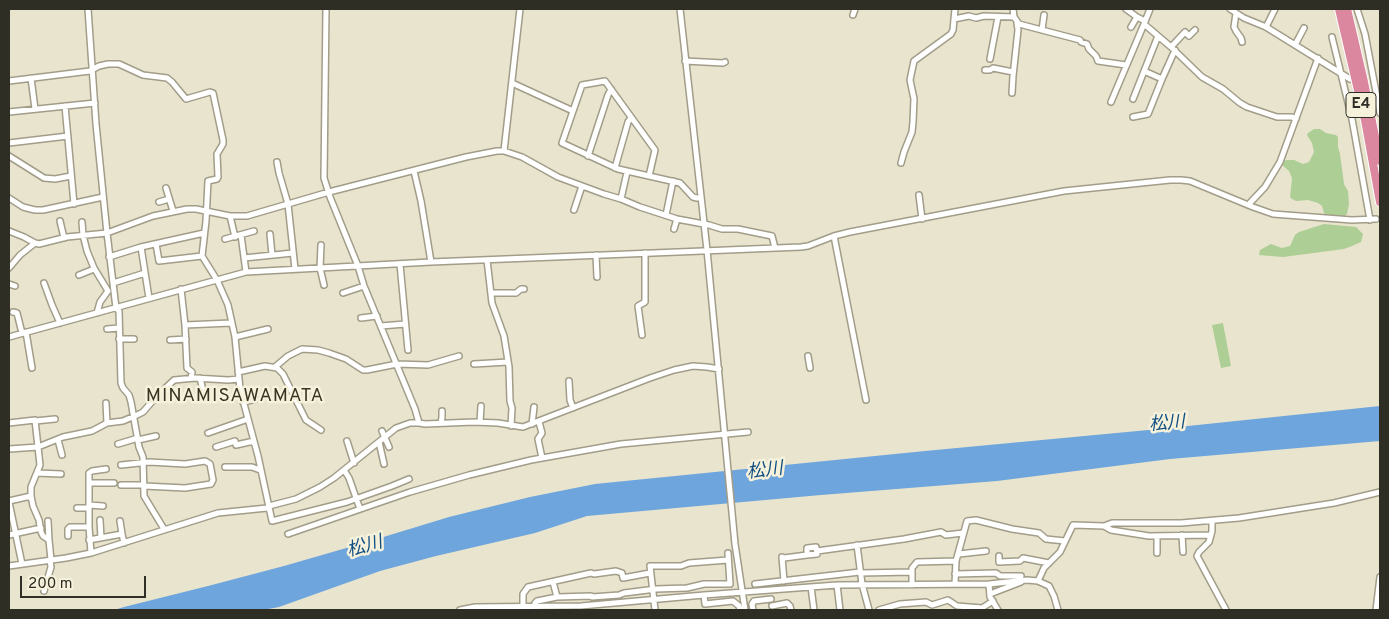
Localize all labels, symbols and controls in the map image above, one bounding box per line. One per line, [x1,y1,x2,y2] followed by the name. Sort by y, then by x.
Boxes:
[1346,92,1376,118] road number: E4
[144,386,326,408] district label: MINAMISAWAMATA
[1148,413,1186,437] water label: 松川
[746,459,784,485] water label: 松川
[345,533,385,563] water label: 松川
[22,566,149,598] scale bar
[28,575,73,594] text: 200 m

